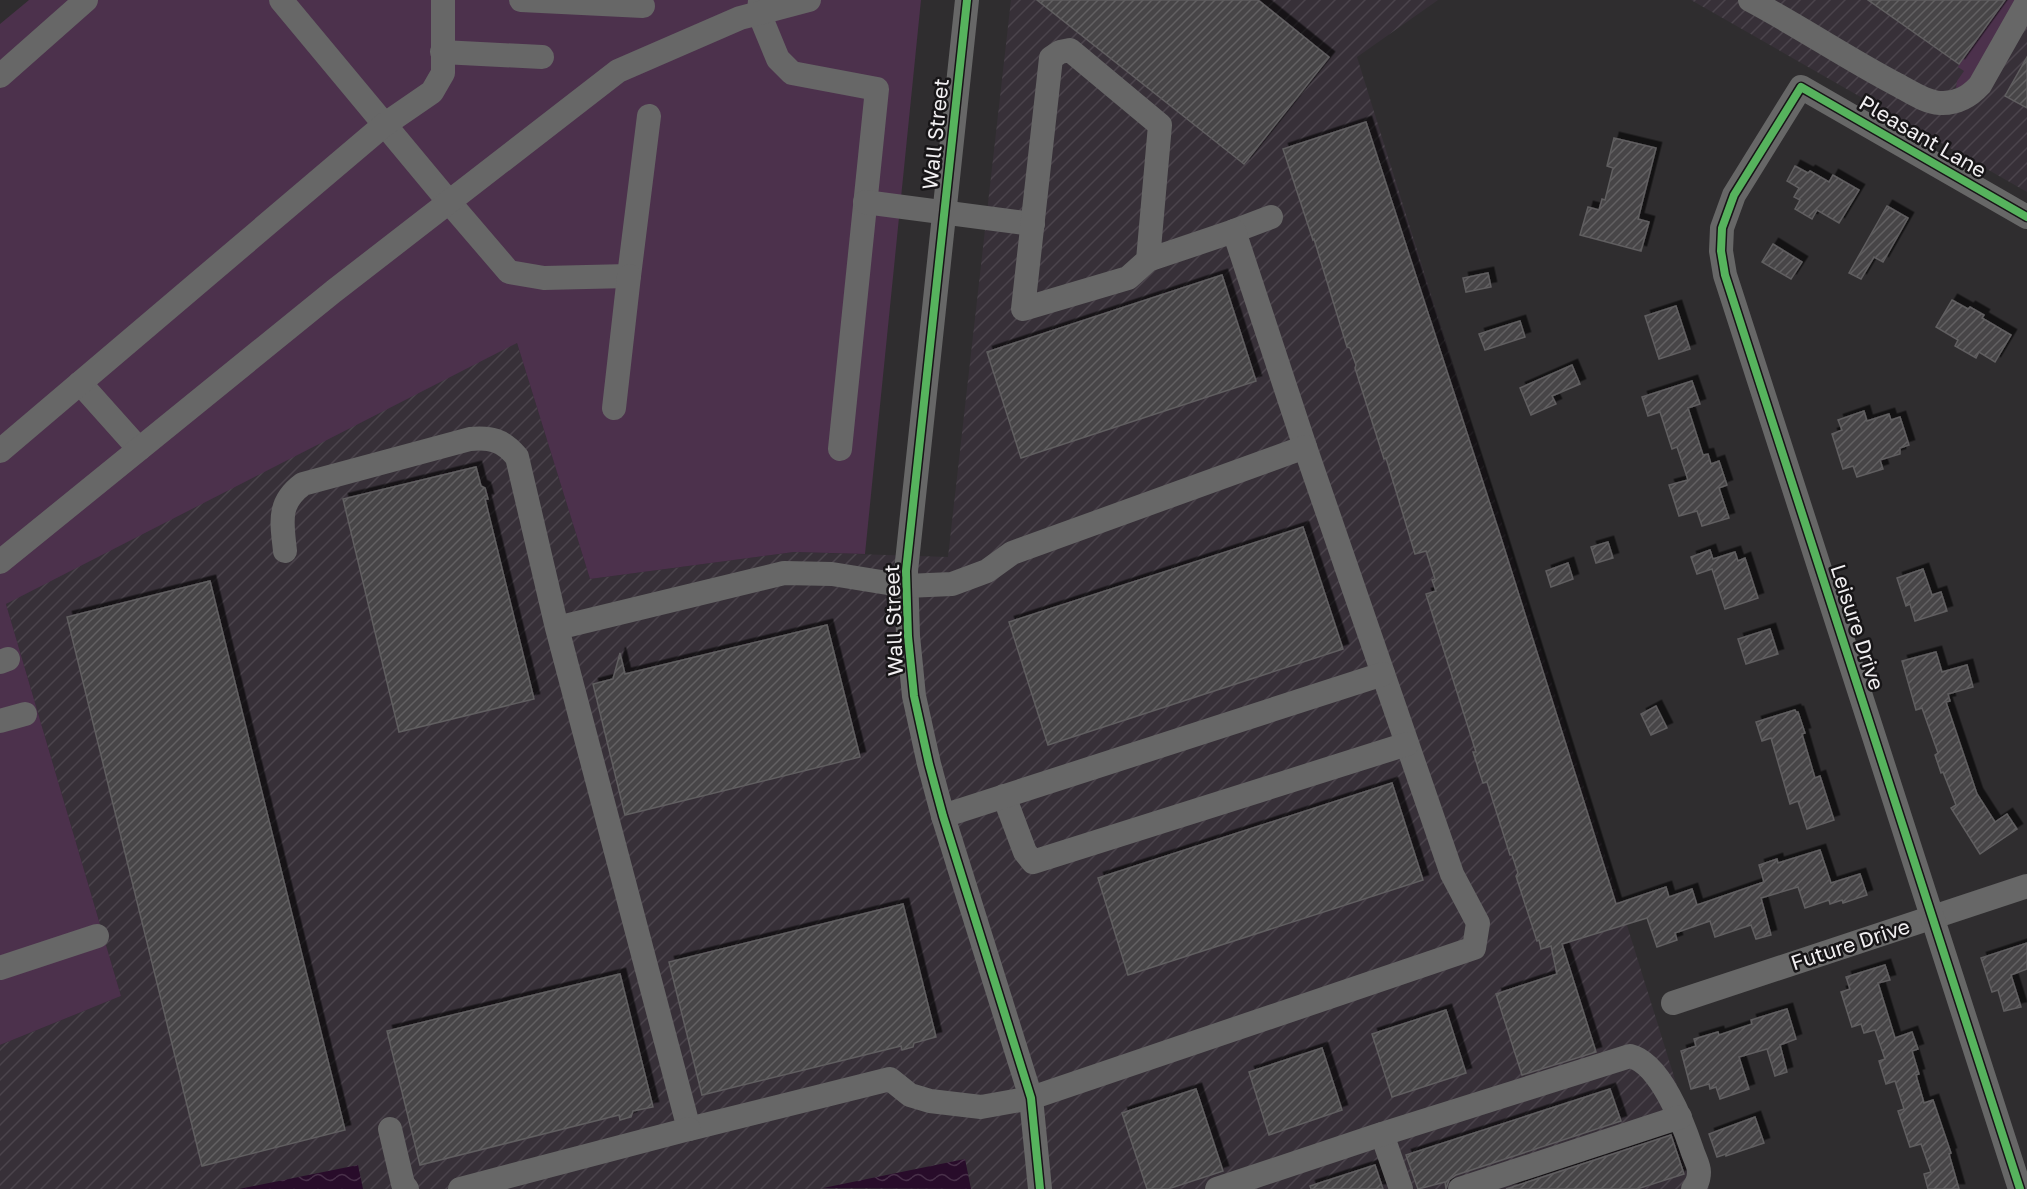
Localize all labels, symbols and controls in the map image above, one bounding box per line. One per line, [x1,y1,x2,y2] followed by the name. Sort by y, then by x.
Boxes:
[916,77,954,191] street label: Wall Street
[1855,89,1991,183] street label: Pleasant Lane
[1825,561,1891,693] street label: Leisure Drive
[878,564,908,676] street label: Wall Street
[1787,913,1913,975] street label: Future Drive

